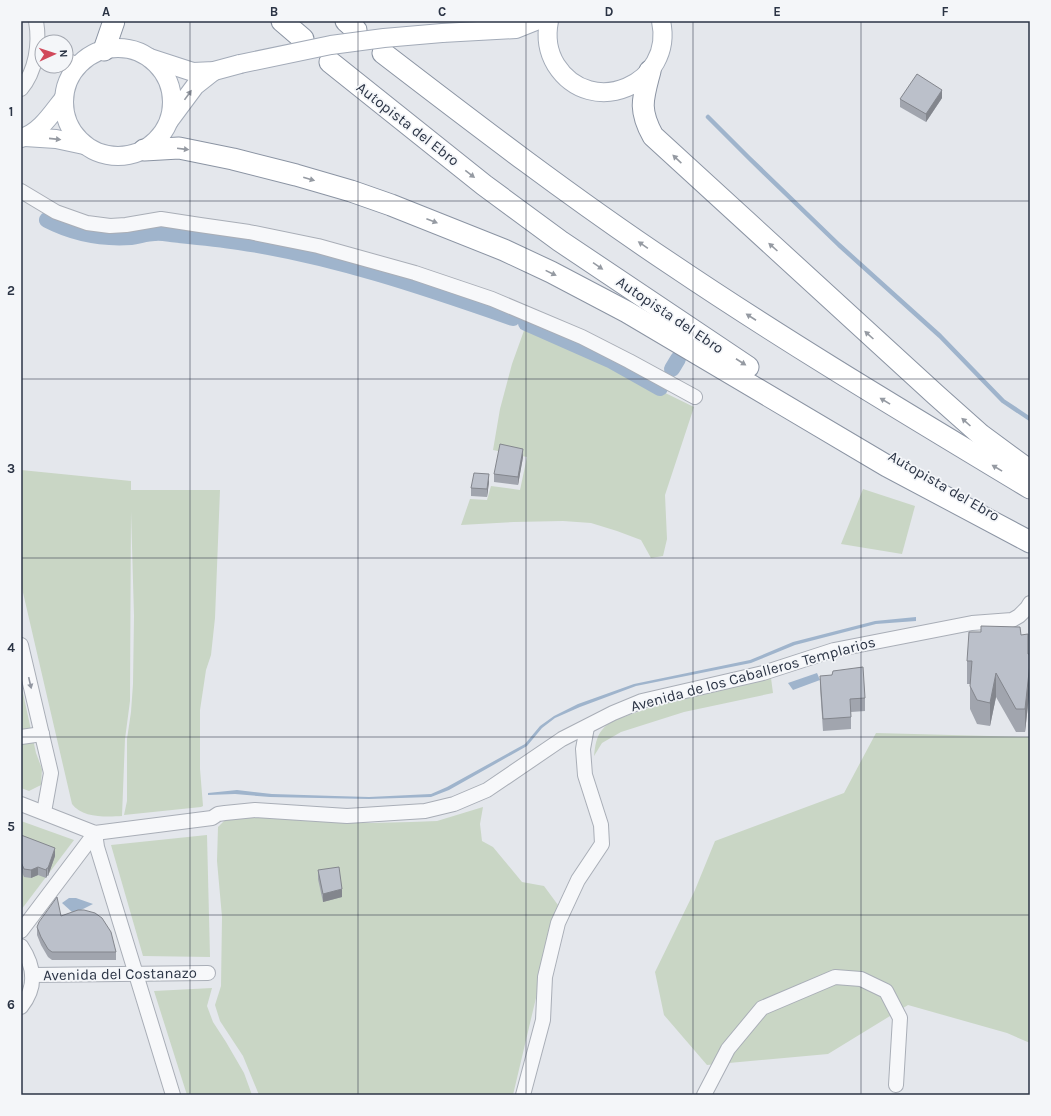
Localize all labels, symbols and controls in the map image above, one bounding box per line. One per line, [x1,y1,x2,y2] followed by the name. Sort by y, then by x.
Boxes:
[102,4,110,19] text: A
[270,4,278,19] text: B
[438,4,446,19] text: C
[605,4,614,19] text: D
[773,4,781,19] text: E
[941,4,949,19] text: F
[34,34,74,74] north arrow
[57,49,70,58] text: N
[353,78,463,170] street label: Autopista del Ebro
[184,89,193,100] one-way arrow
[9,104,13,119] text: 1
[49,136,61,143] one-way arrow
[177,146,189,152] one-way arrow
[672,154,682,164] one-way arrow
[465,169,475,178] one-way arrow
[303,176,315,182] one-way arrow
[427,218,439,224] one-way arrow
[638,241,648,249] one-way arrow
[768,242,778,252] one-way arrow
[593,262,603,270] one-way arrow
[546,269,557,276] one-way arrow
[613,272,727,358] street label: Autopista del Ebro
[7,283,15,298] text: 2
[746,313,756,321] one-way arrow
[864,330,874,340] one-way arrow
[736,358,746,366] one-way arrow
[879,397,891,404] one-way arrow
[960,417,971,426] one-way arrow
[885,447,1003,525] street label: Autopista del Ebro
[7,461,15,476] text: 3
[992,464,1002,472] one-way arrow
[629,633,877,715] street label: Avenida de los Caballeros Templarios
[7,640,15,655] text: 4
[27,677,33,689] one-way arrow
[7,819,15,834] text: 5
[43,964,197,984] street label: Avenida del Costanazo
[7,997,15,1012] text: 6

